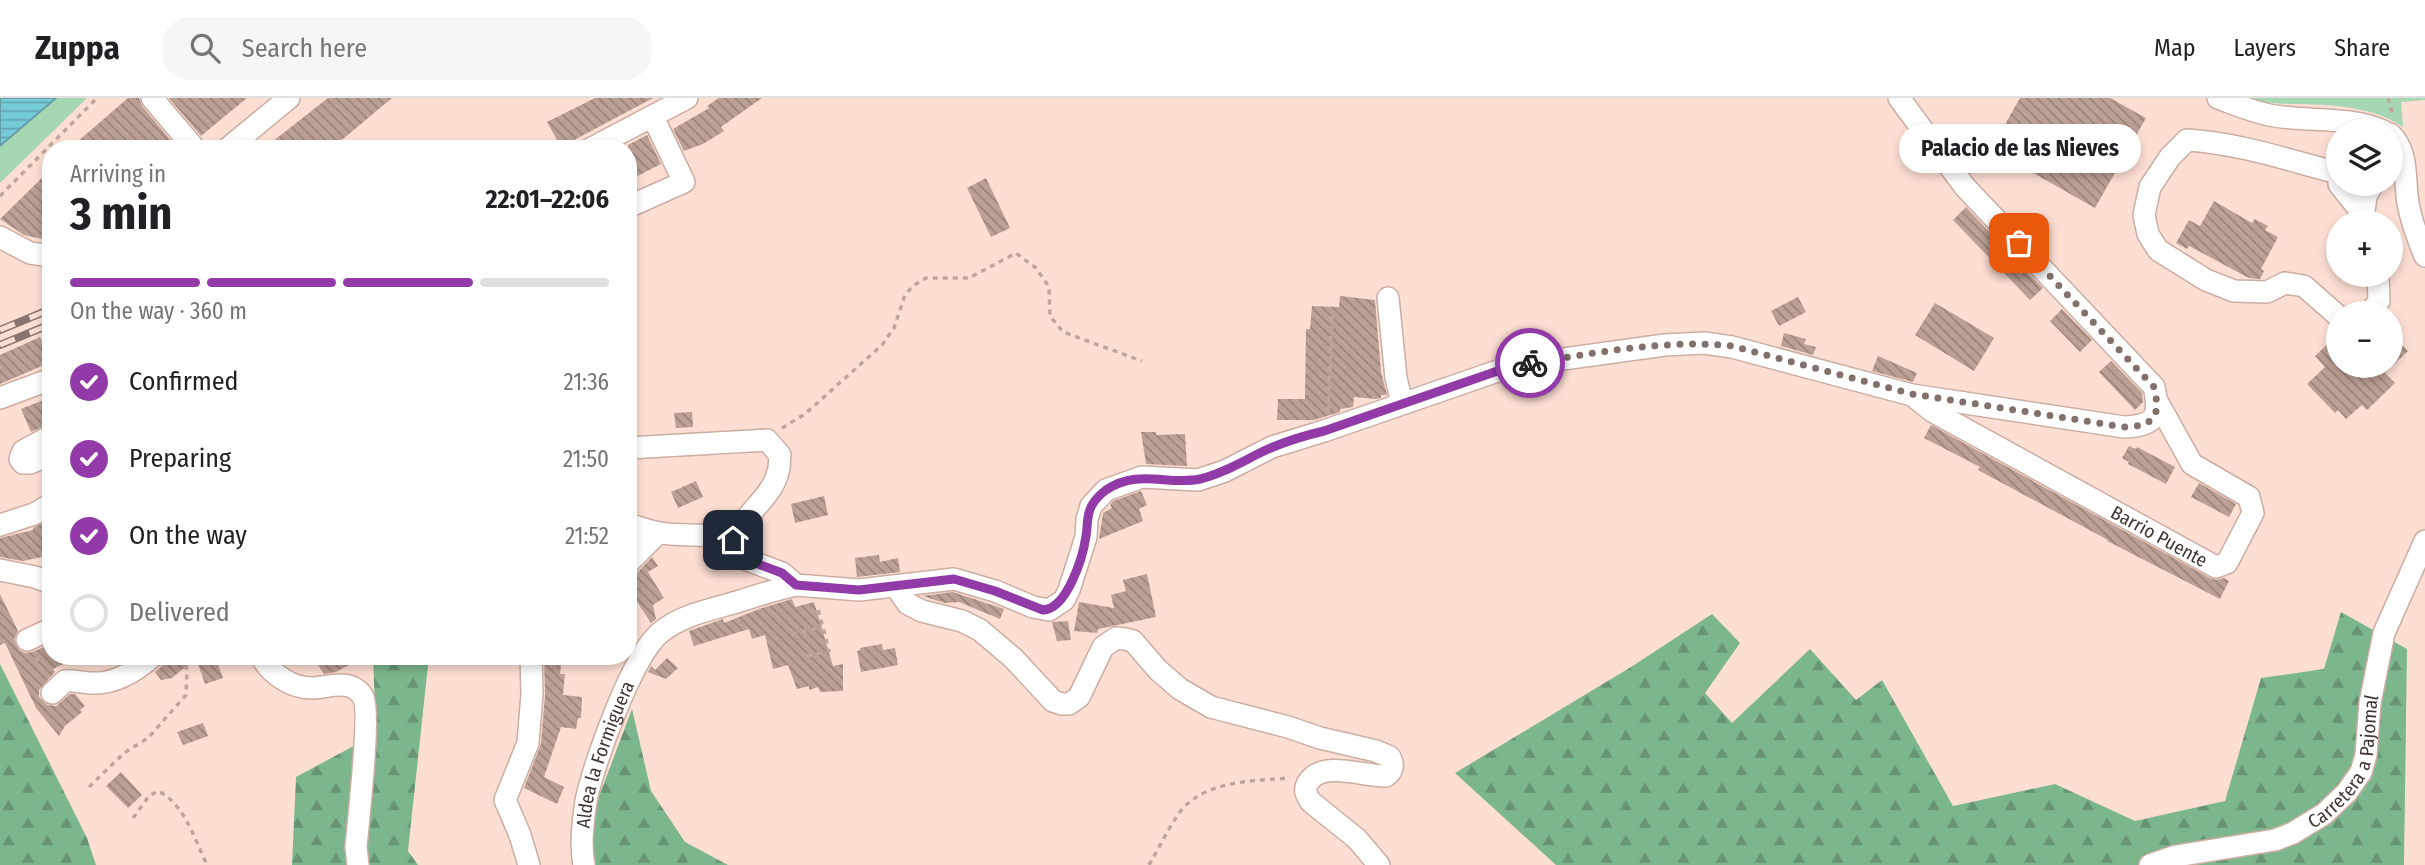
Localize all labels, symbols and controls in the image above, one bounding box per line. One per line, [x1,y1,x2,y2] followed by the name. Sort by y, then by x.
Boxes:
[162,17,652,80] search box
[35,28,120,68] text: Zuppa
[186,29,224,67] icon: search
[242,33,367,64] text: Search here
[2154,34,2196,62] text: Map
[2234,34,2296,62] text: Layers
[2334,34,2390,62] text: Share
[2326,119,2403,378] map controls
[2326,119,2403,196] button: layers
[1898,124,2140,173] callout: Palacio de las Nieves
[1921,134,2119,162] text: Palacio de las Nieves
[70,160,166,188] text: Arriving in
[485,184,609,215] text: 22:01–22:06
[70,186,172,241] text: 3 min
[2326,210,2403,287] button: +
[1989,213,2049,273] pin
[2000,224,2038,262] icon: bag
[70,297,247,325] text: On the way · 360 m
[2326,301,2403,378] button: −
[1495,328,1565,398] courier
[1511,344,1549,382] icon: bike
[70,363,108,401] icon: check
[129,366,239,397] text: Confirmed
[564,368,609,396] text: 21:36
[70,440,108,478] icon: check
[129,443,231,474] text: Preparing
[563,445,609,473] text: 21:50
[2107,500,2212,572] street label: Barrio Puente
[703,510,763,570] pin
[70,517,108,555] icon: check
[129,520,247,551] text: On the way
[714,521,752,559] icon: home
[565,522,609,550] text: 21:52
[129,597,230,628] text: Delivered
[571,677,639,829] street label: Aldea la Formiguera
[2303,693,2383,833] street label: Carretera a Pajomal

